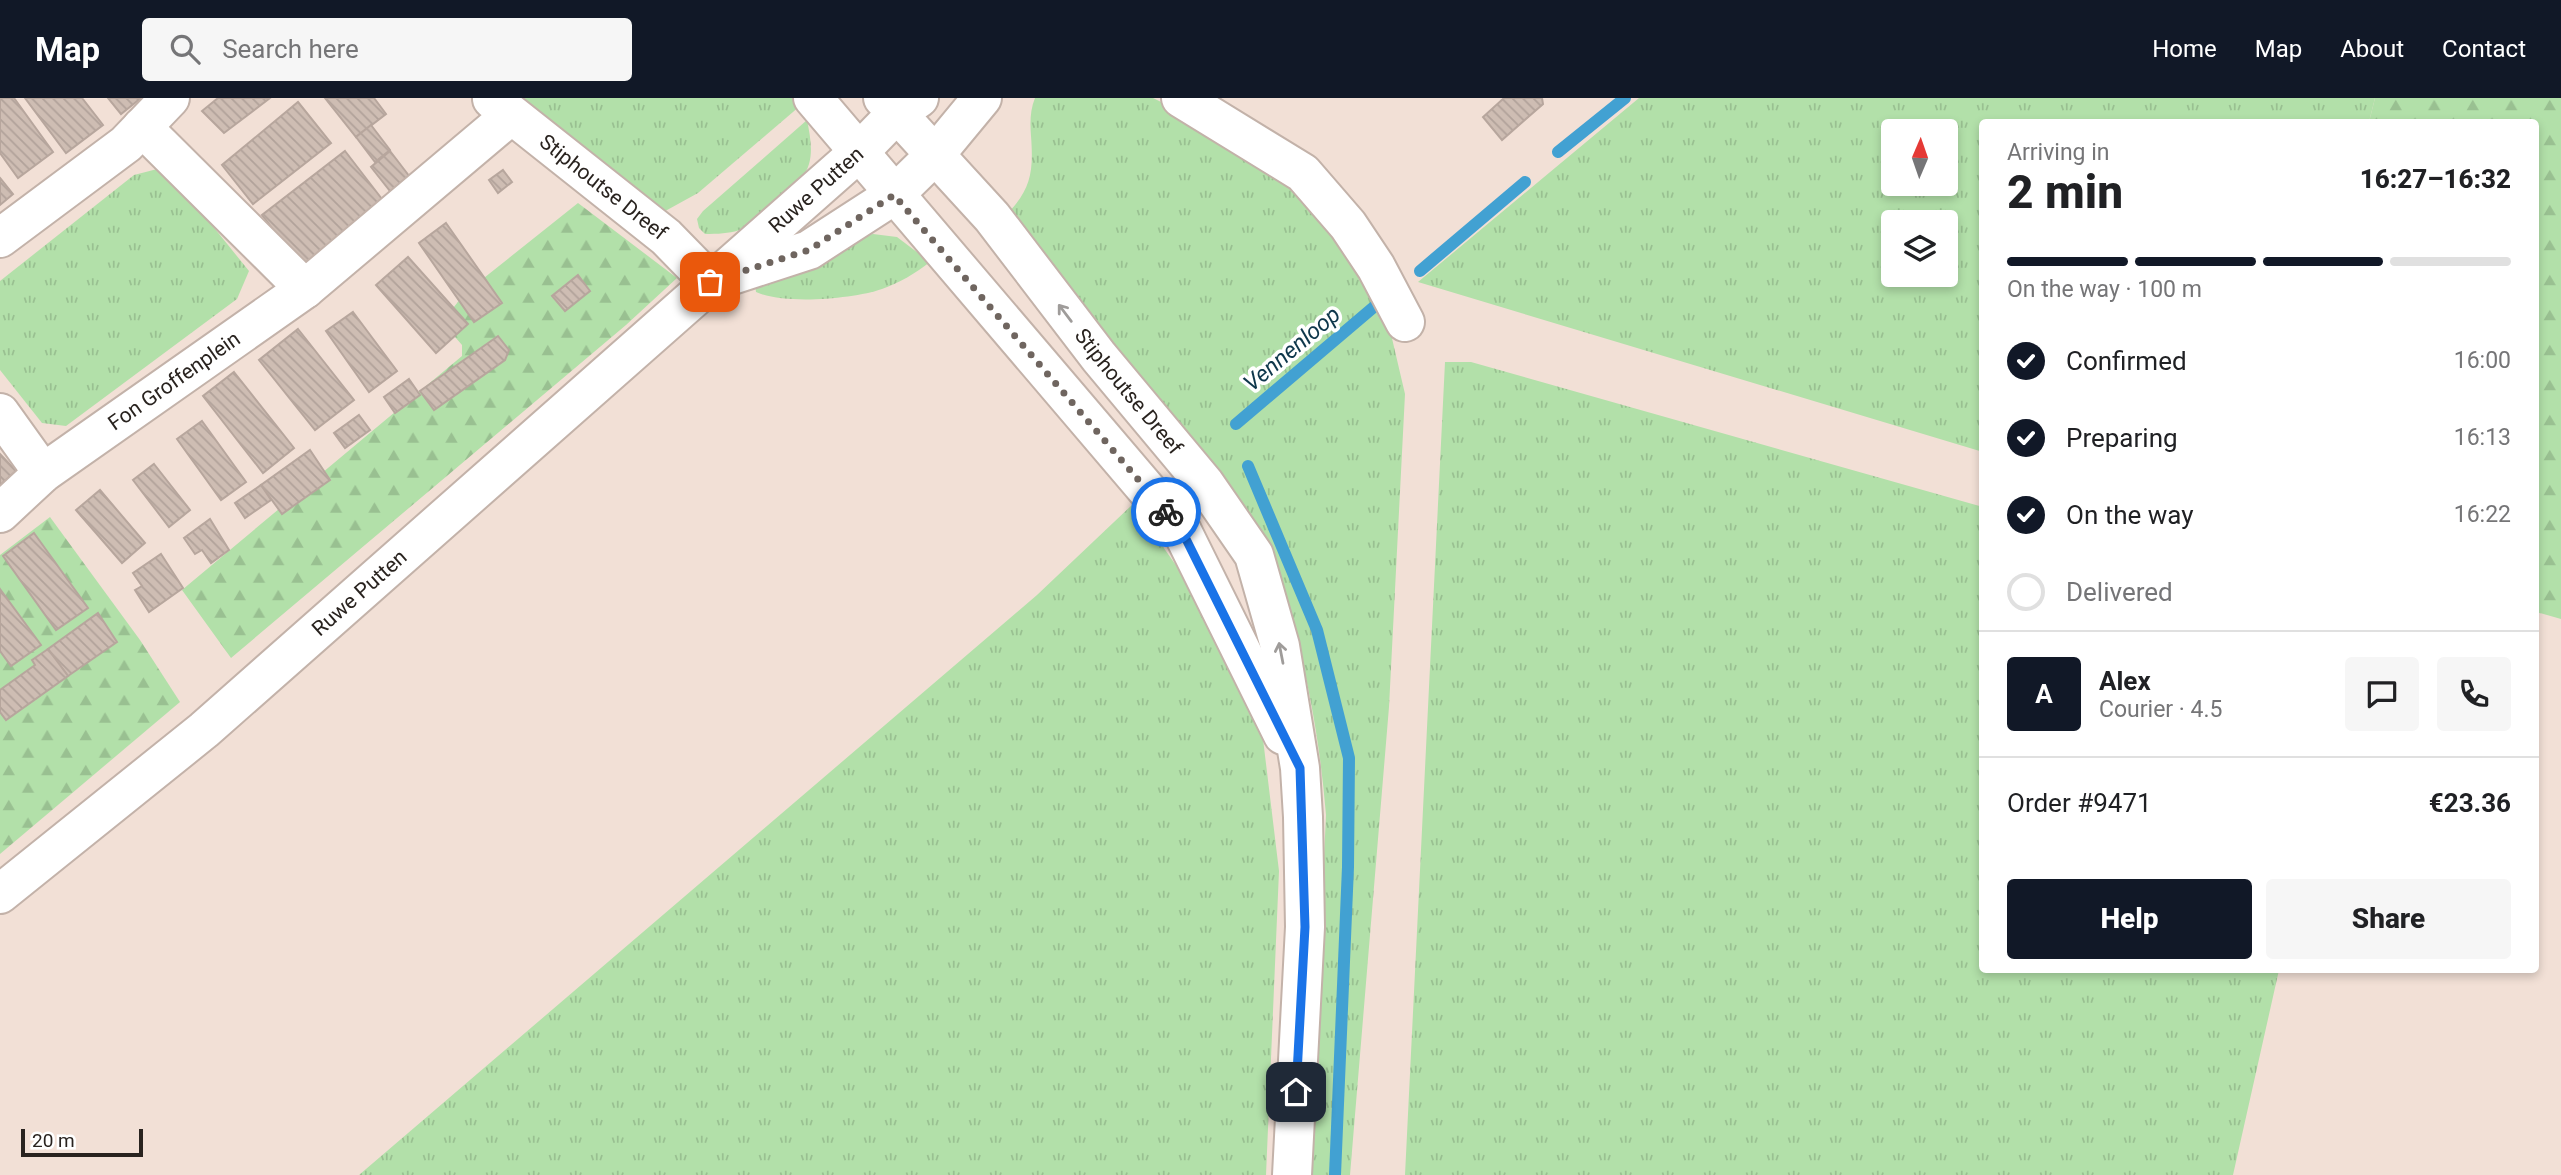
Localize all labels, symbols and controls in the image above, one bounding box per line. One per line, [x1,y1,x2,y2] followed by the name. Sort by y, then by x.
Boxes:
[142,18,632,81] search box
[35,30,100,69] text: Map
[166,30,204,68] icon: search
[222,34,359,64] text: Search here
[2152,35,2217,63] text: Home
[2255,35,2302,63] text: Map
[2340,35,2404,63] text: About
[2442,35,2526,63] text: Contact
[1881,119,1958,196] north arrow
[1881,119,1958,287] map controls
[535,129,672,245] street label: Stiphoutse Dreef
[2007,139,2110,166] text: Arriving in
[764,142,868,238] street label: Ruwe Putten
[2360,164,2511,194] text: 16:27–16:32
[2007,165,2123,219] text: 2 min
[1881,210,1958,287] button: layers
[680,252,740,312] pin
[691,263,729,301] icon: bag
[2007,276,2202,303] text: On the way · 100 m
[1238,301,1346,397] water label: Vennenloop
[1058,304,1073,323] one-way arrow
[1070,324,1188,460] street label: Stiphoutse Dreef
[104,326,245,435] street label: Fon Groffenplein
[2007,342,2045,380] icon: check
[2066,346,2187,376] text: Confirmed
[2454,347,2511,374] text: 16:00
[2007,419,2045,457] icon: check
[2066,423,2178,453] text: Preparing
[2454,424,2511,451] text: 16:13
[1131,477,1201,547] courier
[1147,493,1185,531] icon: bike
[2007,496,2045,534] icon: check
[2066,500,2194,530] text: On the way
[2454,501,2511,528] text: 16:22
[307,545,412,641] street label: Ruwe Putten
[2066,577,2173,607] text: Delivered
[1274,642,1287,665] one-way arrow
[2345,657,2419,731] button: chat
[2437,657,2511,731] button: phone
[2099,666,2151,696] text: Alex
[2035,679,2053,709] text: A
[2099,696,2222,723] text: Courier · 4.5
[2007,788,2152,818] text: Order #9471
[2429,788,2511,818] text: €23.36
[2007,879,2252,959] button: Help
[2266,879,2511,959] button: Share
[1266,1062,1326,1122] pin
[1277,1073,1315,1111] icon: home
[21,1126,144,1158] scale bar
[32,1129,75,1152] text: 20 m

